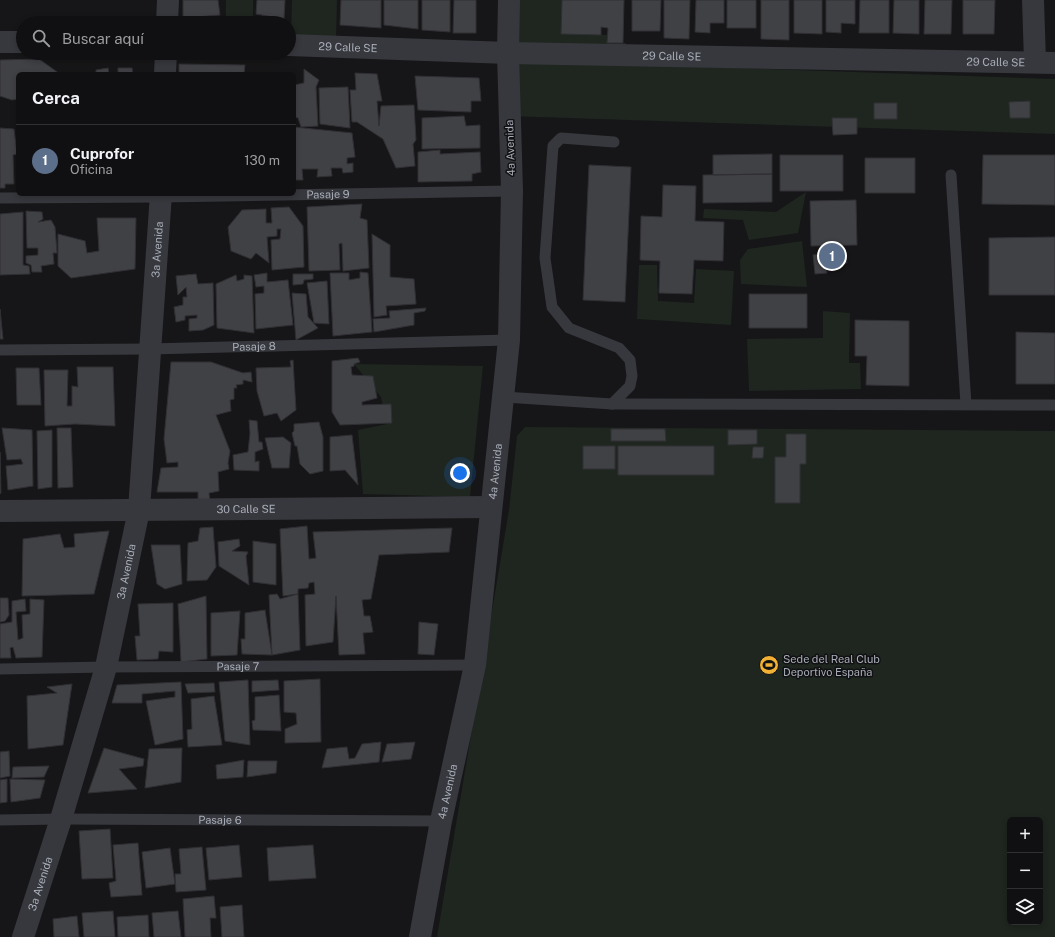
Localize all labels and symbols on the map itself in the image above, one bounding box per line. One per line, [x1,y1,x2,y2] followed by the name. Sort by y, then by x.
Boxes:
[318,40,378,54] street label: 29 Calle SE
[642,49,702,63] street label: 29 Calle SE
[966,55,1026,68] street label: 29 Calle SE
[503,120,517,176] street label: 4a Avenida
[306,188,350,201] street label: Pasaje 9
[149,221,165,278] street label: 3a Avenida
[819,241,845,271] pin: 1
[232,340,276,353] street label: Pasaje 8
[486,443,504,500] street label: 4a Avenida
[450,463,470,483] your location
[216,503,276,515] street label: 30 Calle SE
[114,543,138,600] street label: 3a Avenida
[783,653,880,678] place label: Sede del Real Club Deportivo España
[758,654,780,676] sports icon: Sede del Real Club Deportivo España
[216,660,260,672] street label: Pasaje 7
[436,763,459,820] street label: 4a Avenida
[198,814,242,826] street label: Pasaje 6
[26,855,55,912] street label: 3a Avenida

